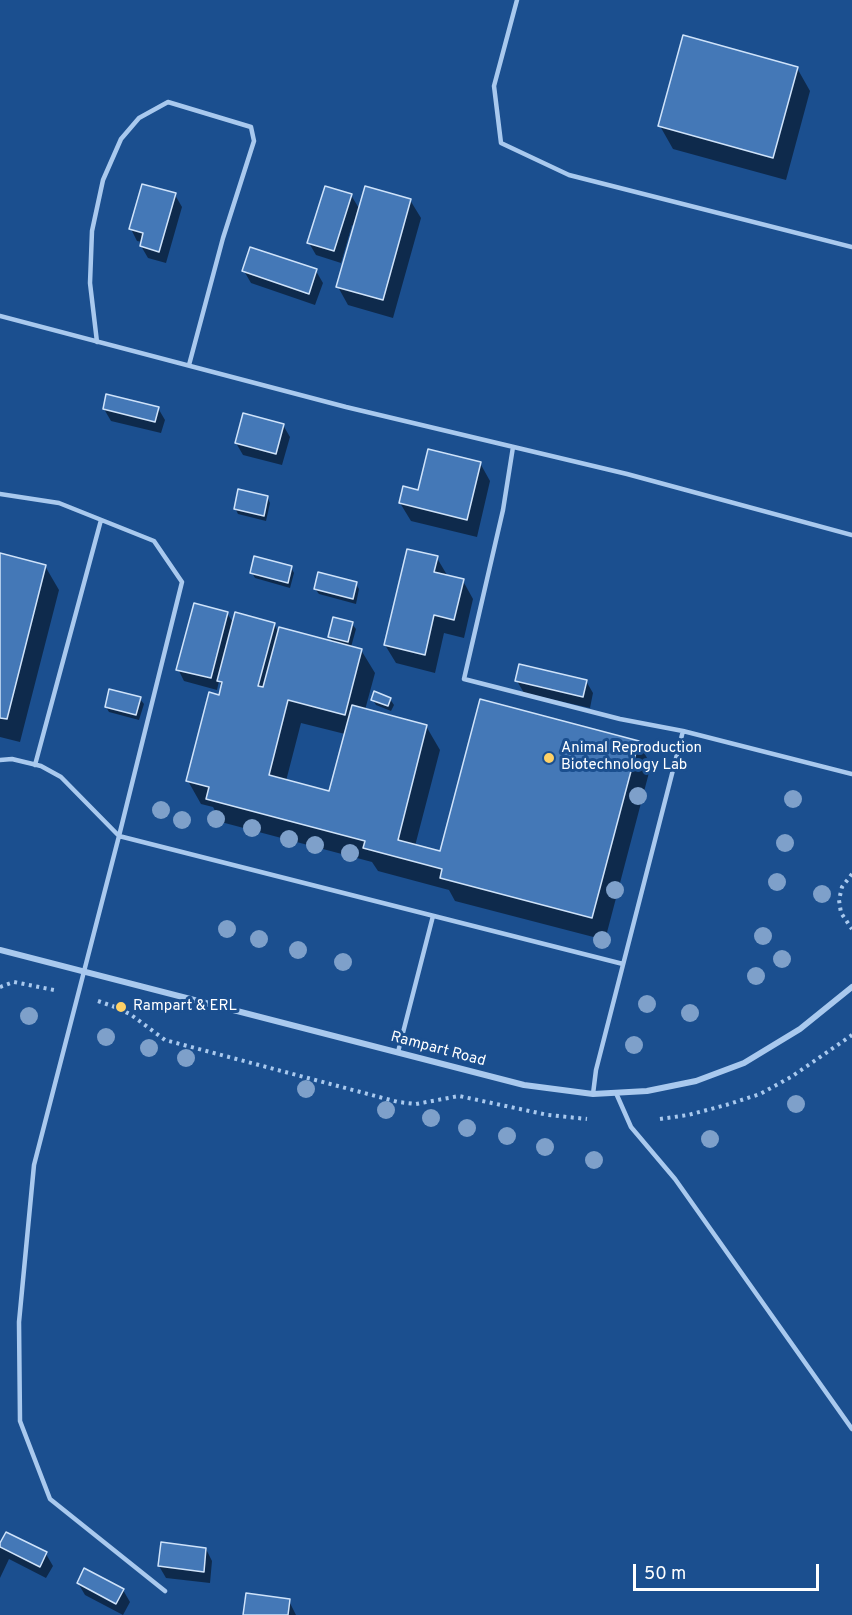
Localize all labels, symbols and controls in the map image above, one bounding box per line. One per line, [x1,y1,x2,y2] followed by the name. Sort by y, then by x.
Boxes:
[561,740,702,775] place label: Animal Reproduction Biotechnology Lab
[542,751,556,765] marker: Animal Reproduction Biotechnology Lab
[133,998,237,1016] place label: Rampart & ERL
[114,1000,128,1014] marker: Rampart & ERL
[389,1029,487,1071] street label: Rampart Road
[636,1552,822,1590] scale bar
[644,1563,686,1586] text: 50 m

